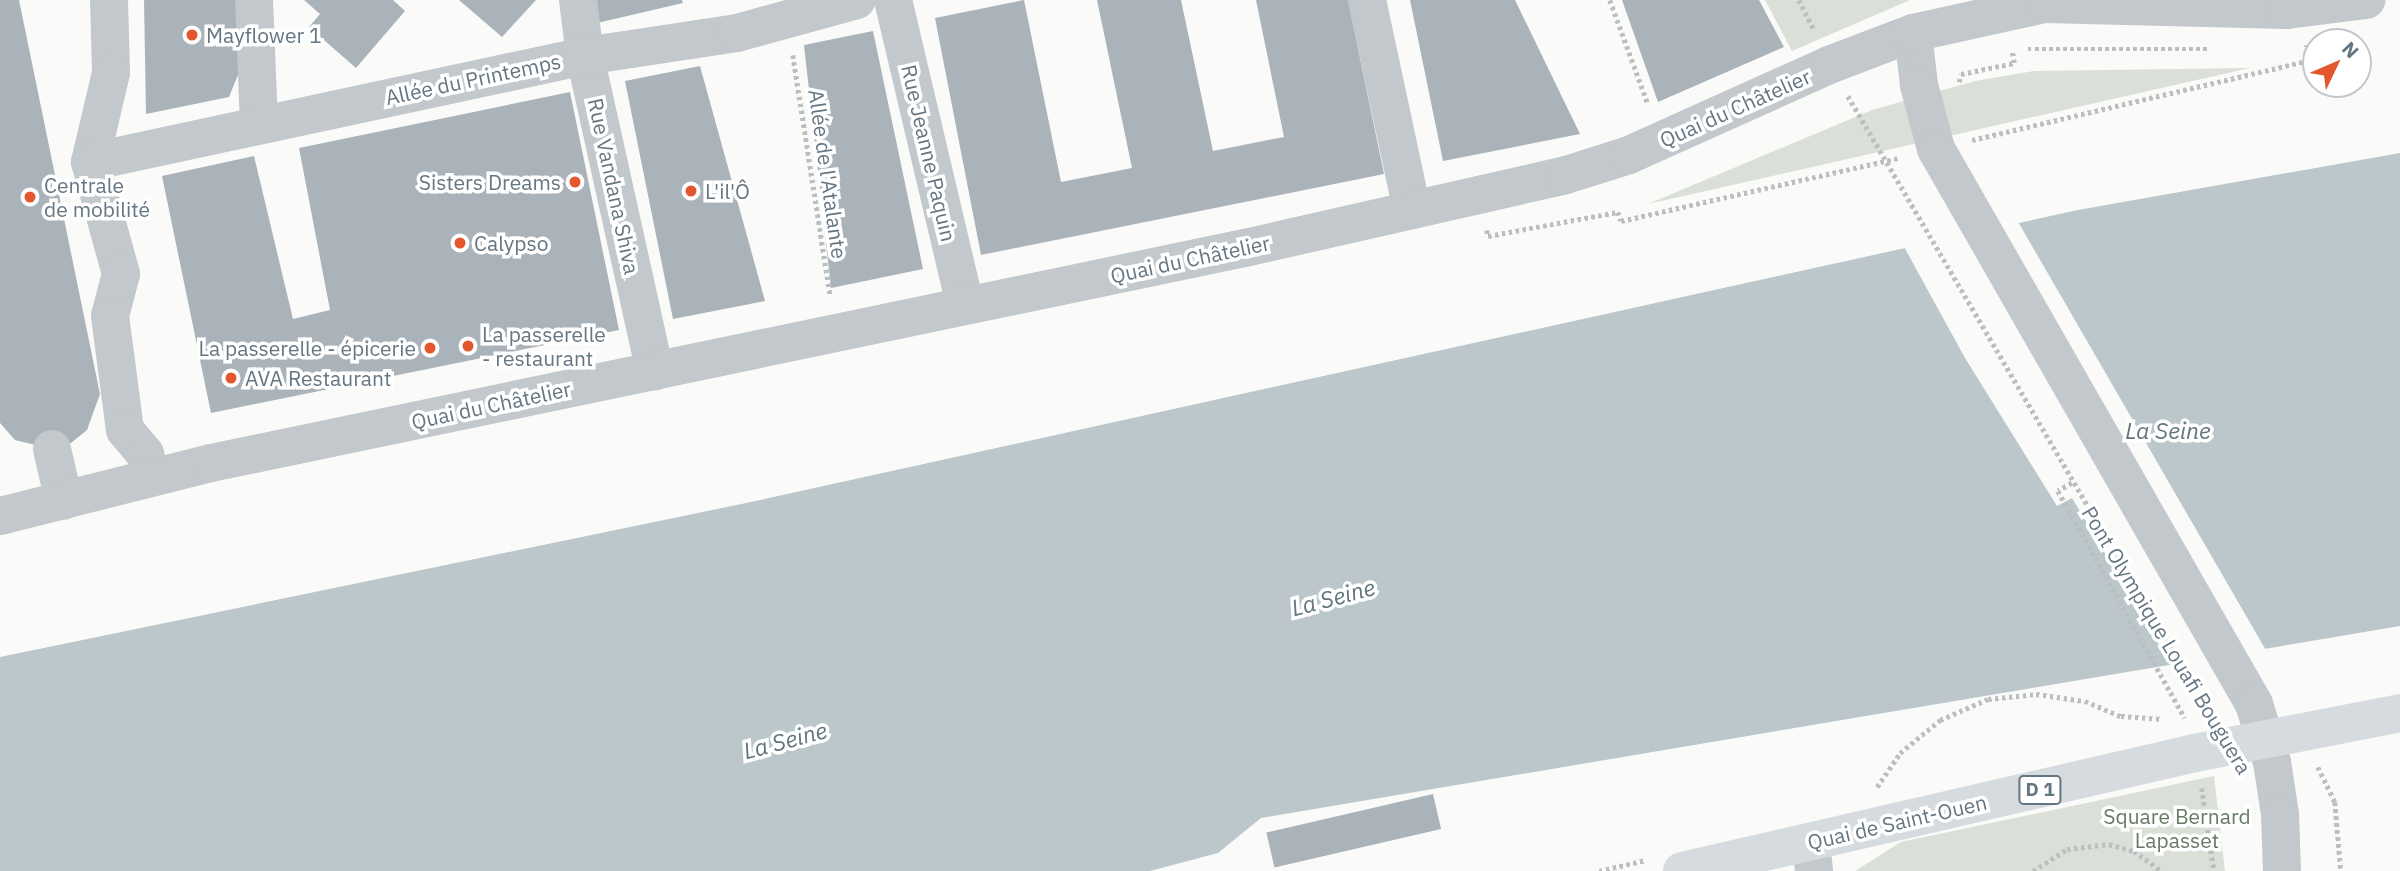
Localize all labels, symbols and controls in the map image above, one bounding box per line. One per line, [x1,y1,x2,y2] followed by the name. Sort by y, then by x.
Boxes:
[206,22,322,48] place label: Mayflower 1
[184,27,200,43] marker: Mayflower 1
[2302,28,2372,98] north arrow
[2337,37,2364,63] text: N
[383,48,563,110] street label: Allée du Printemps
[896,62,962,244] street label: Rue Jeanne Paquin
[1656,63,1814,153] street label: Quai du Châtelier
[804,88,852,260] street label: Allée de l'Atalante
[583,96,645,276] street label: Rue Vandana Shiva
[419,169,561,195] place label: Sisters Dreams
[44,172,150,222] place label: Centrale de mobilité
[567,174,583,190] marker: Sisters Dreams
[705,178,750,204] place label: L'il'Ô
[683,183,699,199] marker: L'il'Ô
[22,189,38,205] marker: Centrale de mobilité
[474,230,548,256] place label: Calypso
[1108,230,1272,288] street label: Quai du Châtelier
[452,235,468,251] marker: Calypso
[482,321,606,371] place label: La passerelle - restaurant
[198,335,416,361] place label: La passerelle - épicerie
[460,338,476,354] marker: La passerelle - restaurant
[422,340,438,356] marker: La passerelle - épicerie
[245,365,391,391] place label: AVA Restaurant
[223,370,239,386] marker: AVA Restaurant
[409,376,573,434] street label: Quai du Châtelier
[2125,416,2211,444] water label: La Seine
[2077,501,2257,779] street label: Pont Olympique Louafi Bouguera
[1288,573,1378,621] water label: La Seine
[740,716,830,764] water label: La Seine
[2017,775,2063,806] road number: D 1
[1805,789,1989,855] street label: Quai de Saint-Ouen
[2103,803,2251,853] park label: Square Bernard Lapasset

